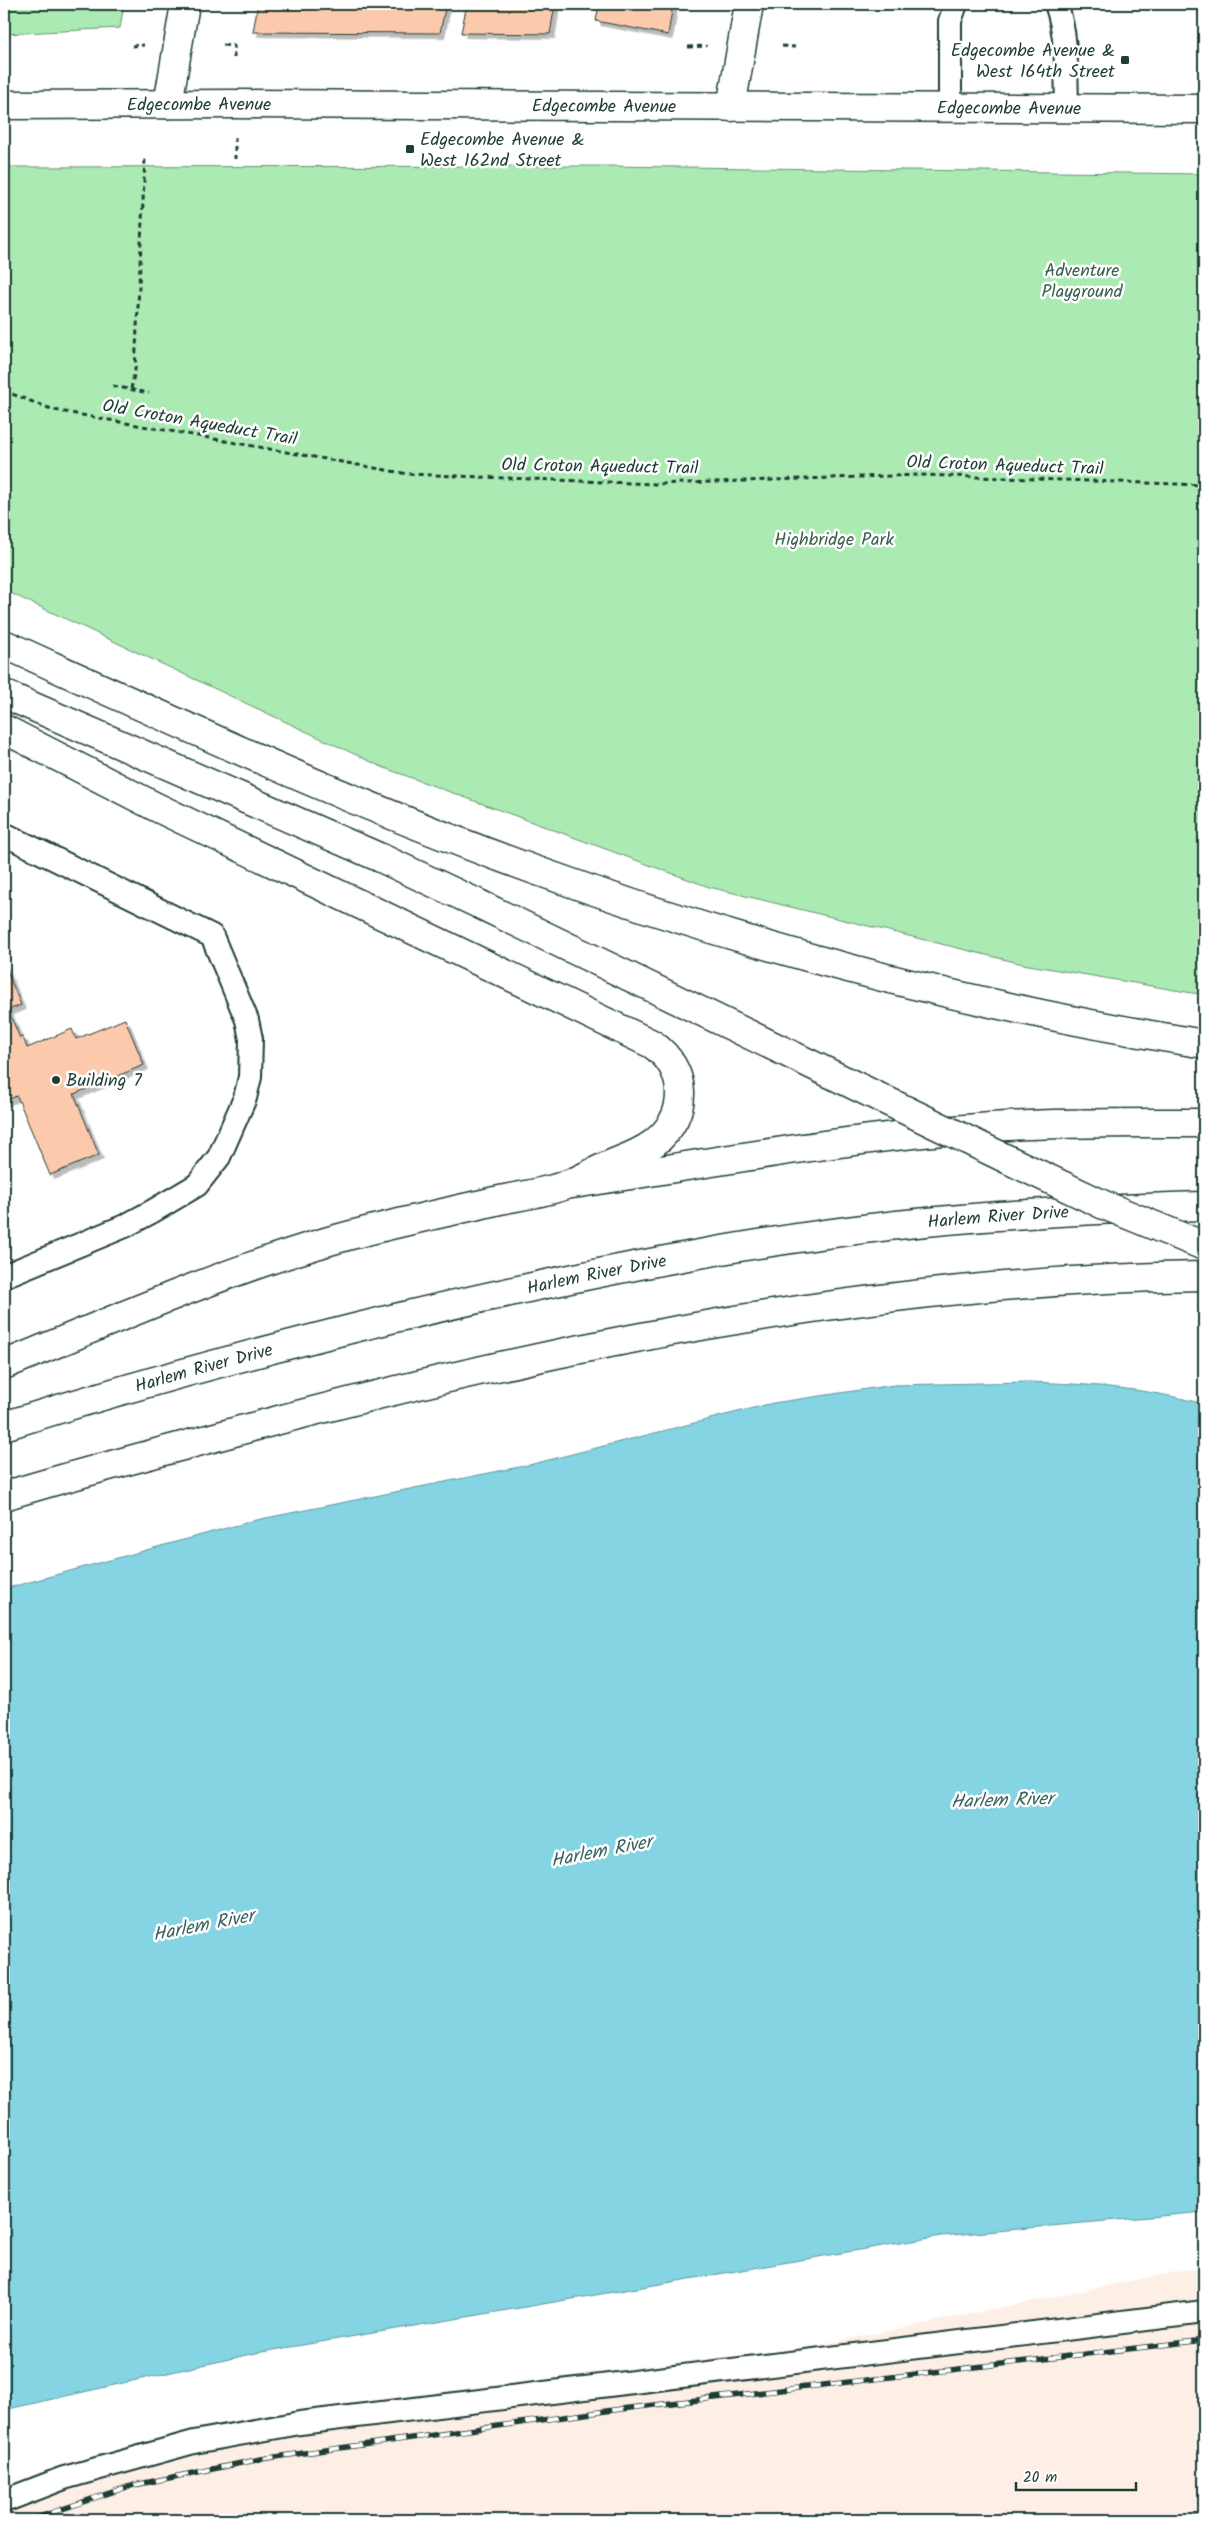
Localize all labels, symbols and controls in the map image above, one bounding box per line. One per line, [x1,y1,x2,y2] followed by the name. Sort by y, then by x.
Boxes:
[951,37,1116,87] place label: Edgecombe Avenue & West 164th Street
[1119,54,1131,66] marker: Edgecombe Avenue & West 164th Street
[127,91,271,120] street label: Edgecombe Avenue
[532,93,676,122] street label: Edgecombe Avenue
[937,95,1081,124] street label: Edgecombe Avenue
[420,126,584,176] place label: Edgecombe Avenue & West 162nd Street
[404,143,416,155] marker: Edgecombe Avenue & West 162nd Street
[1042,257,1123,307] park label: Adventure Playground
[100,392,300,455] street label: Old Croton Aqueduct Trail
[906,449,1105,484] street label: Old Croton Aqueduct Trail
[501,451,699,484] street label: Old Croton Aqueduct Trail
[774,526,894,555] park label: Highbridge Park
[66,1067,142,1096] place label: Building 7
[50,1074,62,1086] marker: Building 7
[926,1198,1070,1238] street label: Harlem River Drive
[524,1247,669,1304] street label: Harlem River Drive
[132,1336,276,1402] street label: Harlem River Drive
[950,1784,1057,1818] water label: Harlem River
[548,1827,658,1876] water label: Harlem River
[150,1901,260,1950] water label: Harlem River
[1016,2459,1136,2491] scale bar
[1023,2466,1057,2490] text: 20 m

